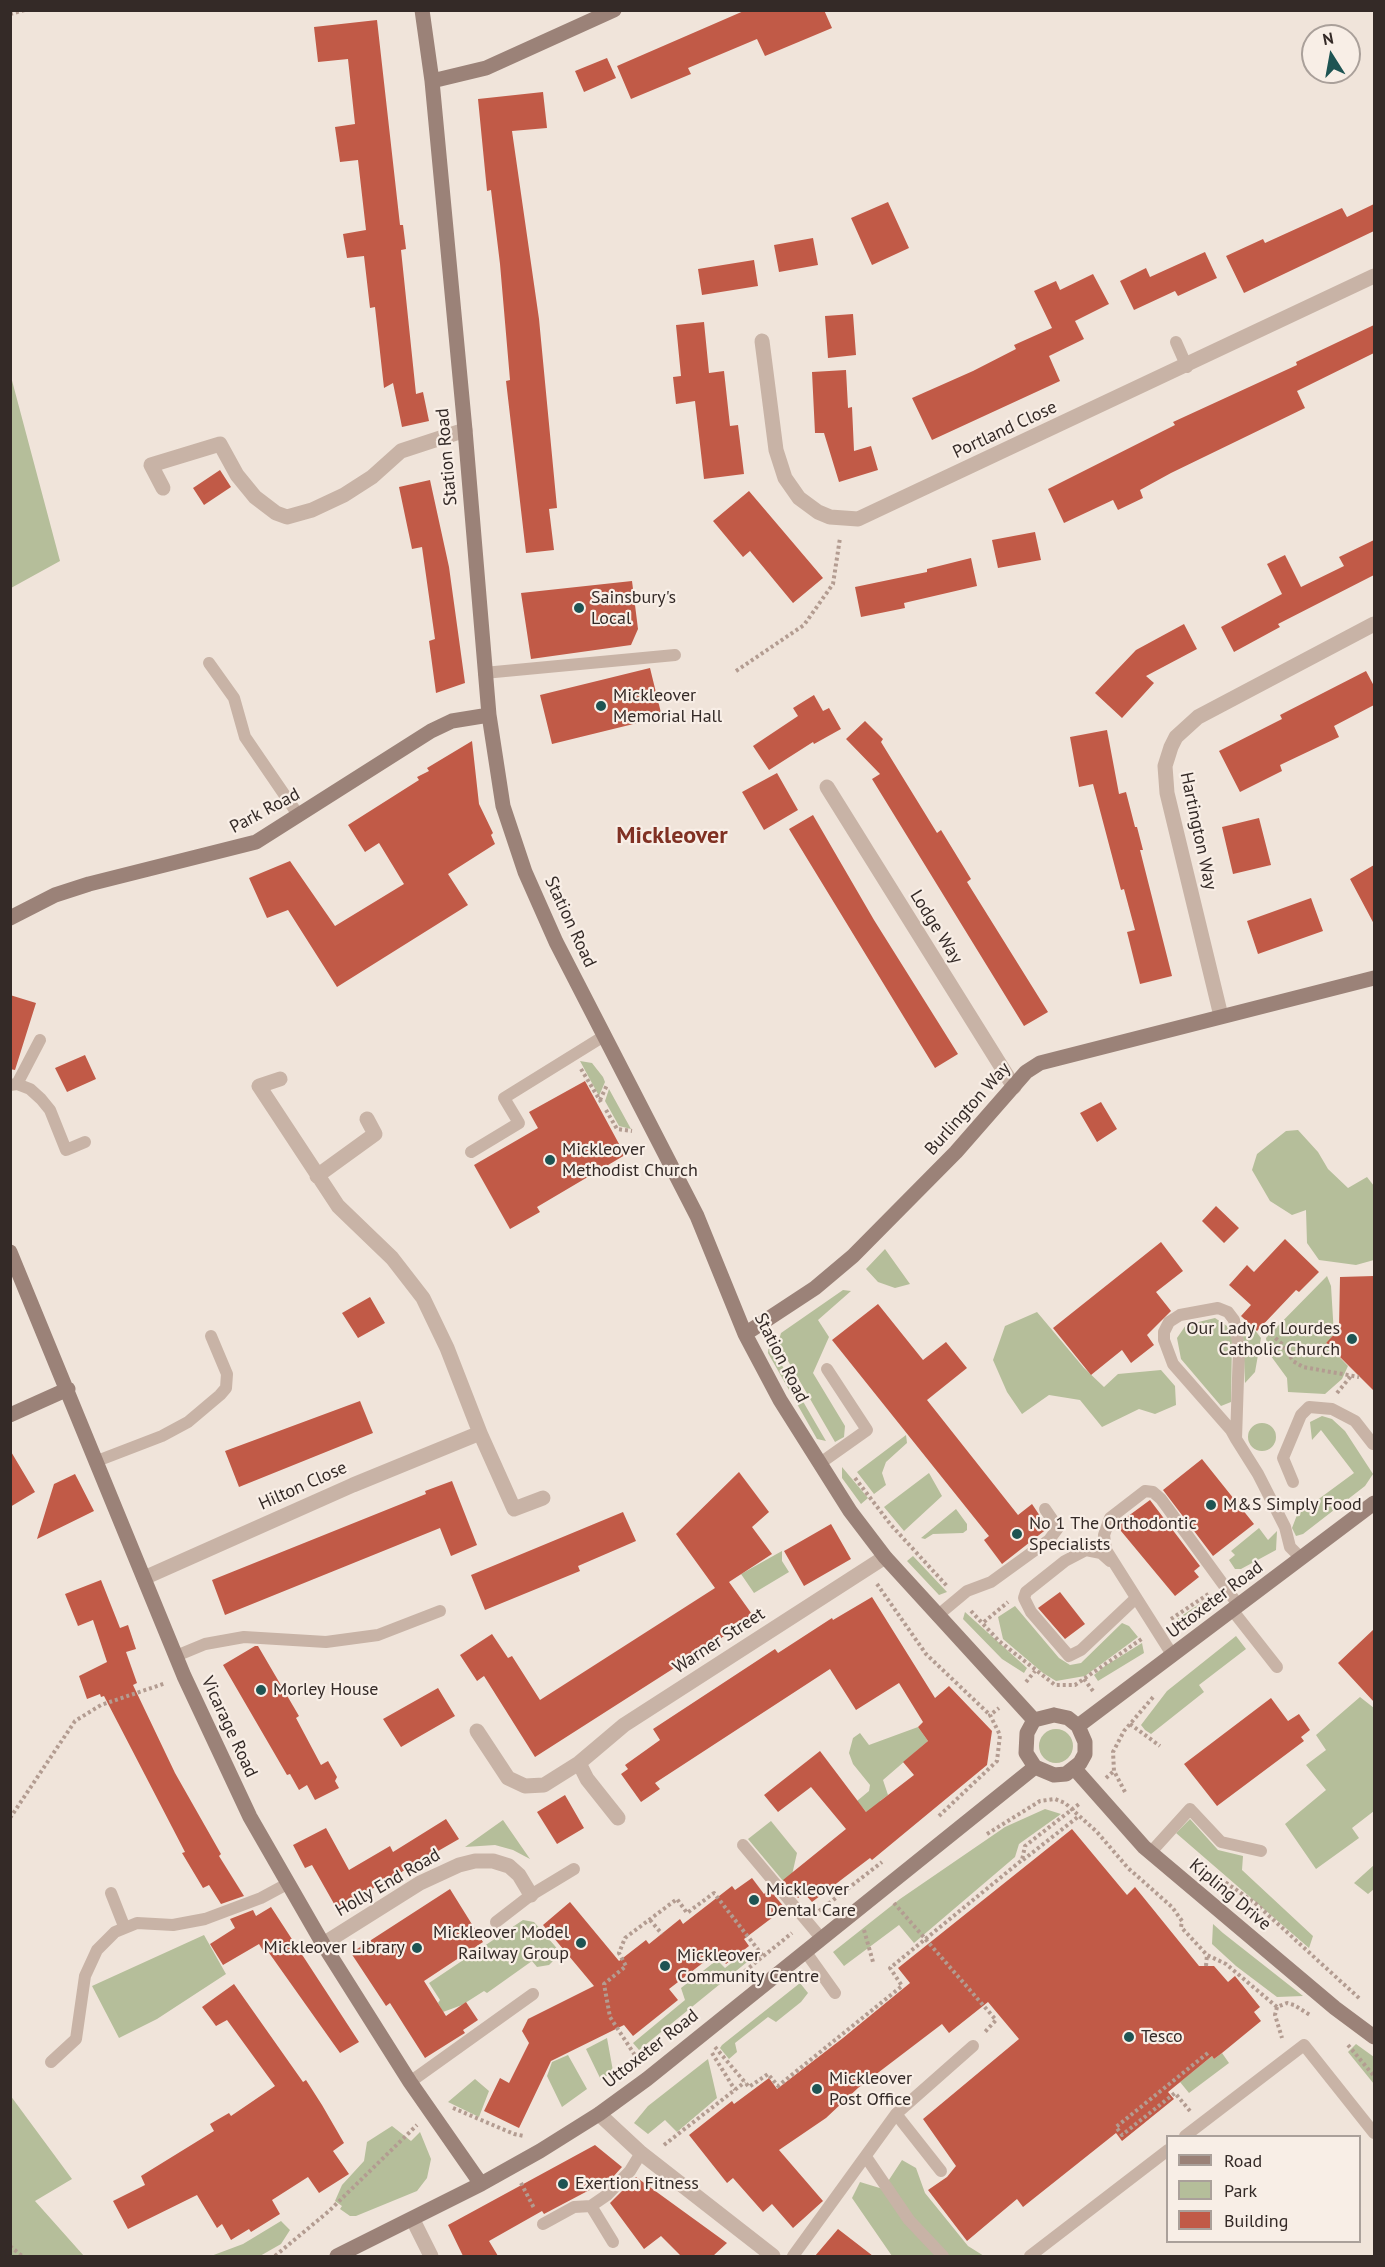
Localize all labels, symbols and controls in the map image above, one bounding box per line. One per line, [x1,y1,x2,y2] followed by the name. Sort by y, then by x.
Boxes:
[1301,24,1361,84] north arrow
[1321,27,1335,49] text: N
[950,396,1060,464] street label: Portland Close
[432,407,462,507] street label: Station Road
[591,587,676,630] place label: Sainsbury's Local
[572,601,586,615] marker: Sainsbury's Local
[613,685,722,728] place label: Mickleover Memorial Hall
[594,699,608,713] marker: Mickleover Memorial Hall
[1175,770,1221,892] street label: Hartington Way
[226,784,304,838] street label: Park Road
[616,822,728,850] district label: Mickleover
[540,873,600,971] street label: Station Road
[905,886,967,968] street label: Lodge Way
[921,1058,1015,1160] street label: Burlington Way
[562,1139,698,1182] place label: Mickleover Methodist Church
[543,1153,557,1167] marker: Mickleover Methodist Church
[749,1309,813,1407] street label: Station Road
[1186,1318,1340,1360] place label: Our Lady of Lourdes Catholic Church
[1345,1332,1359,1346] marker: Our Lady of Lourdes Catholic Church
[256,1457,350,1515] street label: Hilton Close
[1223,1494,1362,1516] place label: M&S Simply Food
[1204,1498,1218,1512] marker: M&S Simply Food
[1029,1513,1197,1556] place label: No 1 The Orthodontic Specialists
[1010,1527,1024,1541] marker: No 1 The Orthodontic Specialists
[1163,1557,1267,1643] street label: Uttoxeter Road
[669,1603,769,1679] street label: Warner Street
[196,1673,262,1781] street label: Vicarage Road
[273,1679,378,1701] place label: Morley House
[254,1683,268,1697] marker: Morley House
[332,1844,444,1922] street label: Holly End Road
[1185,1854,1275,1936] street label: Kipling Drive
[766,1879,856,1922] place label: Mickleover Dental Care
[747,1893,761,1907] marker: Mickleover Dental Care
[433,1922,569,1964] place label: Mickleover Model Railway Group
[574,1936,588,1950] marker: Mickleover Model Railway Group
[264,1937,405,1959] place label: Mickleover Library
[410,1941,424,1955] marker: Mickleover Library
[677,1945,819,1988] place label: Mickleover Community Centre
[658,1959,672,1973] marker: Mickleover Community Centre
[599,2005,703,2093] street label: Uttoxeter Road
[1141,2026,1183,2048] place label: Tesco
[1122,2030,1136,2044] marker: Tesco
[829,2068,912,2110] place label: Mickleover Post Office
[810,2082,824,2096] marker: Mickleover Post Office
[1166,2135,1361,2243] legend
[1224,2149,1262,2172] text: Road
[575,2173,699,2195] place label: Exertion Fitness
[556,2177,570,2191] marker: Exertion Fitness
[1224,2179,1257,2202] text: Park
[1224,2209,1288,2232] text: Building

